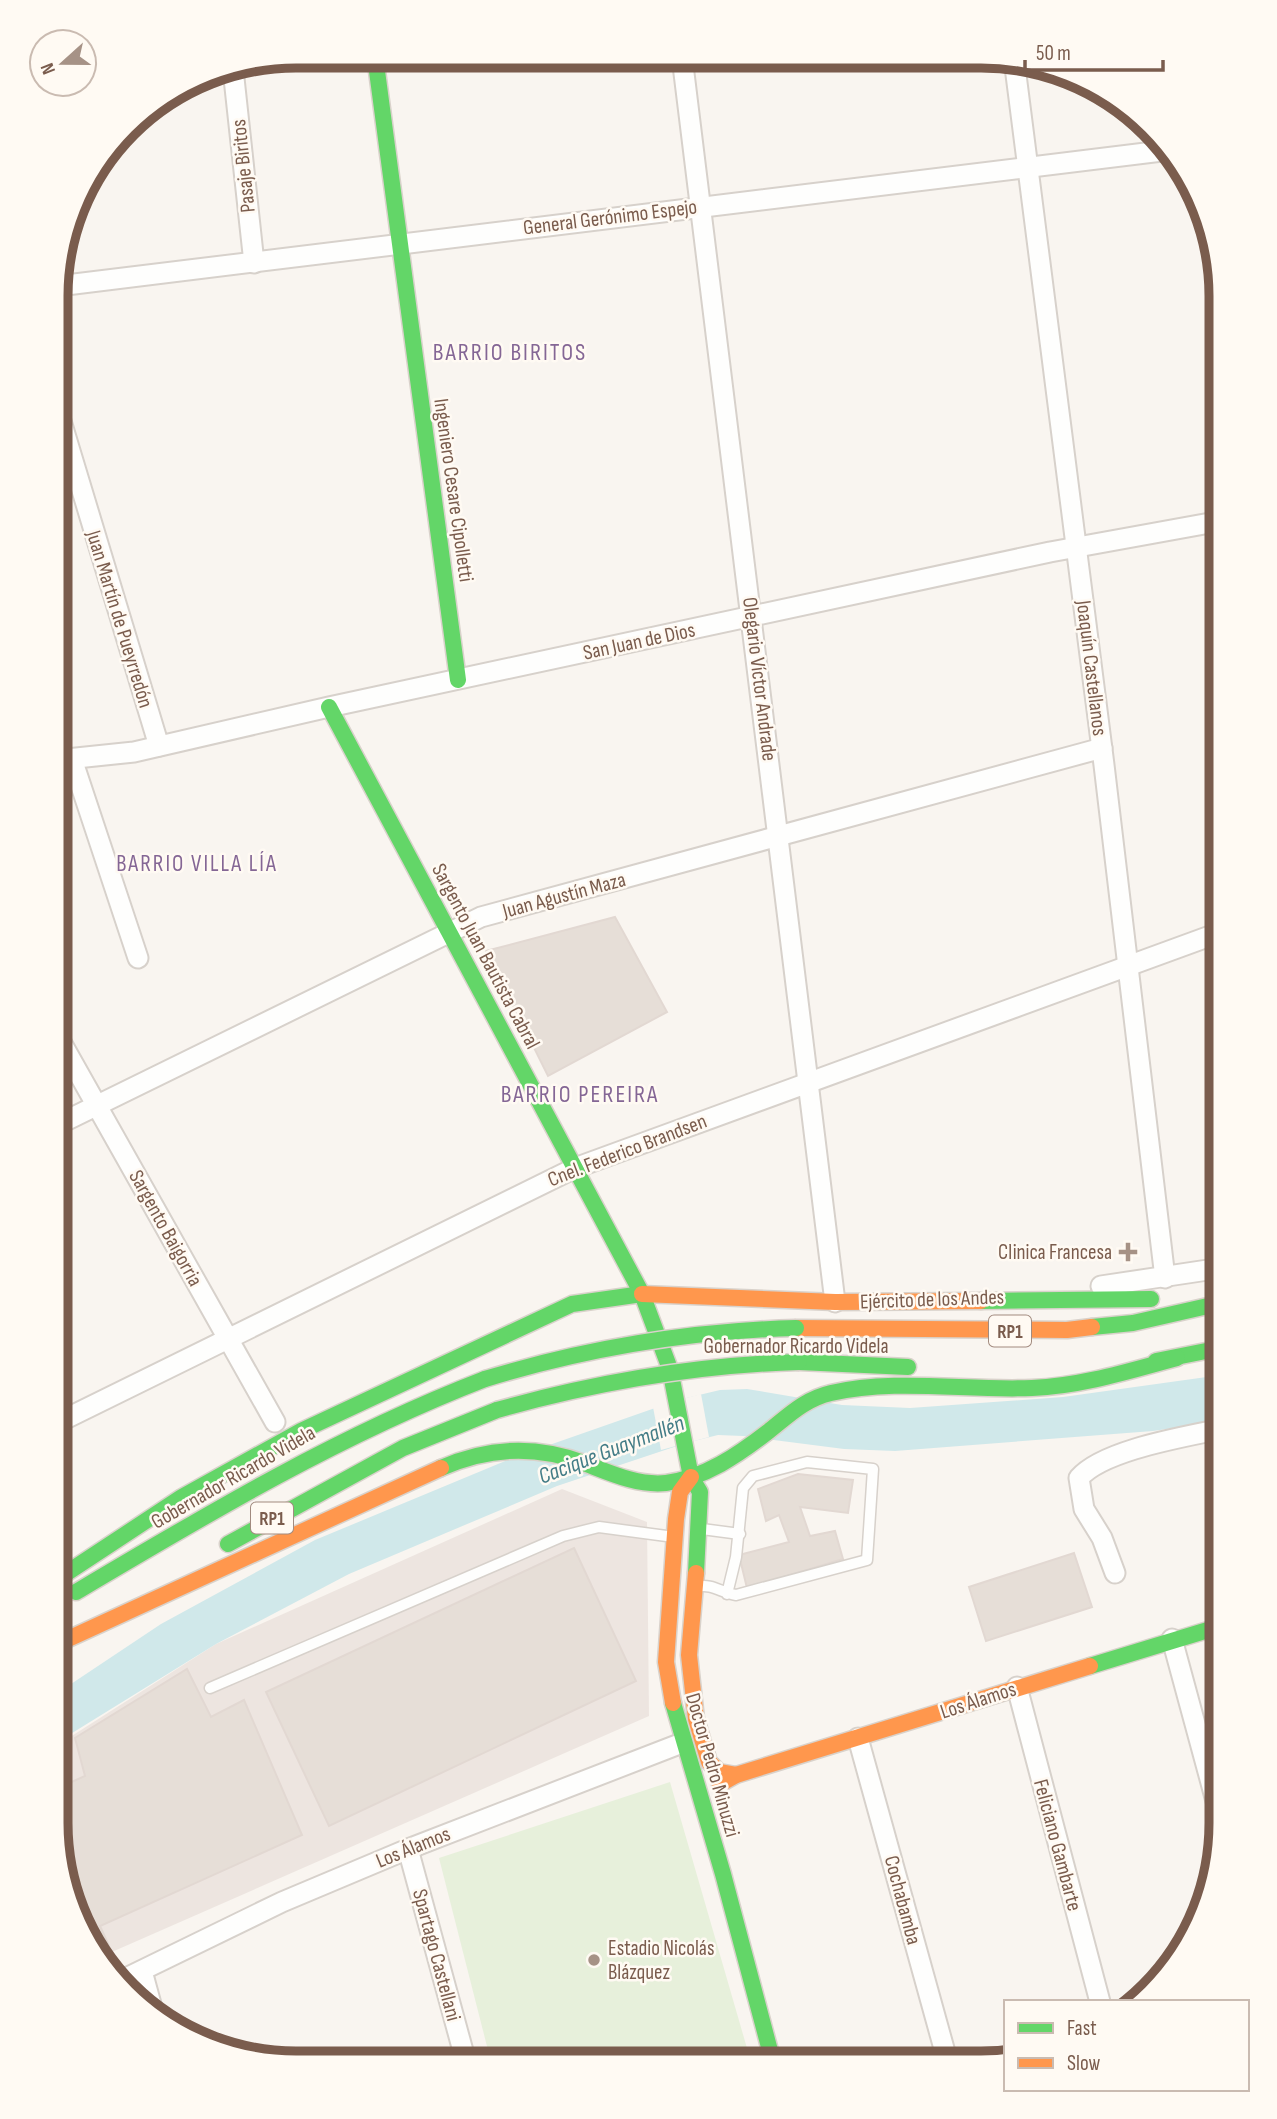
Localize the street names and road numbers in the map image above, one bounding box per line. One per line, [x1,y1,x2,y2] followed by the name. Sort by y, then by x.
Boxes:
[226,118,261,214] street label: Pasaje Biritos
[522,194,698,241] street label: General Gerónimo Espejo
[428,397,479,583] street label: Ingeniero Cesare Cipolletti
[80,526,158,711] street label: Juan Martín de Pueyrredón
[737,596,782,762] street label: Olegario Víctor Andrade
[1071,598,1112,737] street label: Joaquín Castellanos
[581,617,697,666] street label: San Juan de Dios
[426,859,545,1053] street label: Sargento Juan Bautista Cabral
[499,867,628,924] street label: Juan Agustín Maza
[544,1109,710,1192] street label: Cnel. Federico Brandsen
[123,1166,208,1291] street label: Sargento Baigorria
[859,1284,1005,1315] street label: Ejército de los Andes
[989,1316,1031,1346] road number: RP1
[703,1334,889,1359] street label: Gobernador Ricardo Videla
[147,1420,320,1535] street label: Gobernador Ricardo Videla
[251,1502,293,1534] road number: RP1
[937,1677,1019,1724] street label: Los Álamos
[680,1690,745,1840] street label: Doctor Pedro Minuzzi
[1028,1776,1087,1914] street label: Feliciano Gambarte
[372,1821,454,1874] street label: Los Álamos
[879,1853,926,1947] street label: Cochabamba
[407,1886,466,2024] street label: Spartago Castellani

